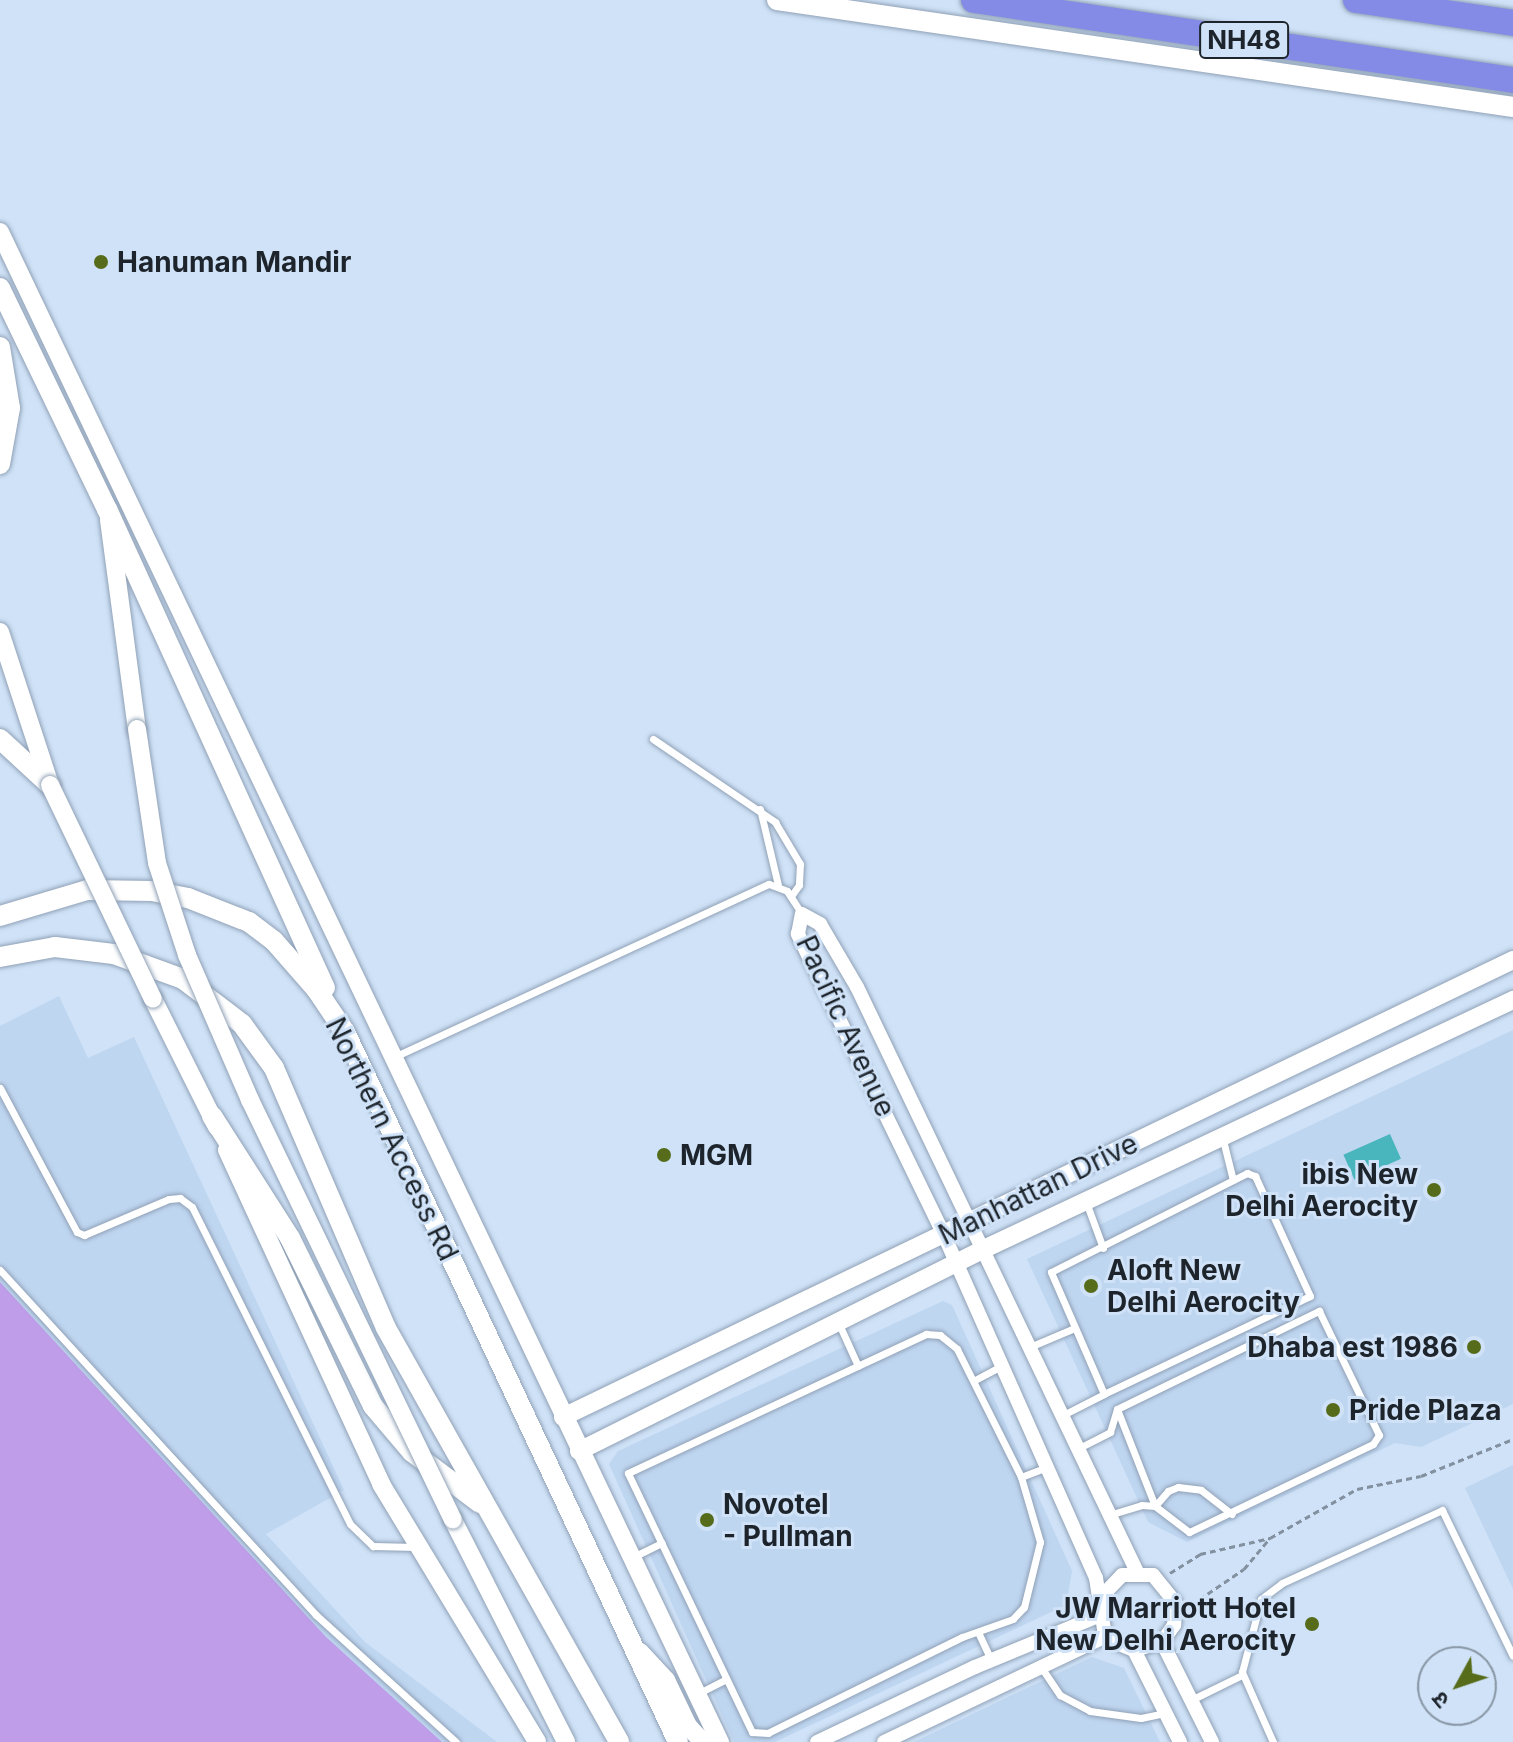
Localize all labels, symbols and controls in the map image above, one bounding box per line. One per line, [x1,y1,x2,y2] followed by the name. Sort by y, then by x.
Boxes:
[1198,18,1290,62] road number: NH48
[117,245,351,279] place label: Hanuman Mandir
[92,253,110,271] marker: Hanuman Mandir
[789,930,903,1122] street label: Pacific Avenue
[319,1012,465,1266] street label: Northern Access Rd
[933,1126,1143,1252] street label: Manhattan Drive
[680,1138,753,1172] place label: MGM
[655,1146,673,1164] marker: MGM
[1225,1157,1418,1223] place label: ibis New Delhi Aerocity
[1425,1181,1443,1199] marker: ibis New Delhi Aerocity
[1107,1253,1300,1319] place label: Aloft New Delhi Aerocity
[1082,1277,1100,1295] marker: Aloft New Delhi Aerocity
[1247,1330,1458,1364] place label: Dhaba est 1986
[1465,1338,1483,1356] marker: Dhaba est 1986
[1349,1393,1502,1427] place label: Pride Plaza
[1324,1401,1342,1419] marker: Pride Plaza
[723,1487,853,1553] place label: Novotel - Pullman
[698,1511,716,1529] marker: Novotel - Pullman
[1035,1591,1296,1657] place label: JW Marriott Hotel New Delhi Aerocity
[1303,1615,1321,1633] marker: JW Marriott Hotel New Delhi Aerocity
[1417,1646,1497,1726] north arrow
[1426,1687,1454,1713] text: उ

